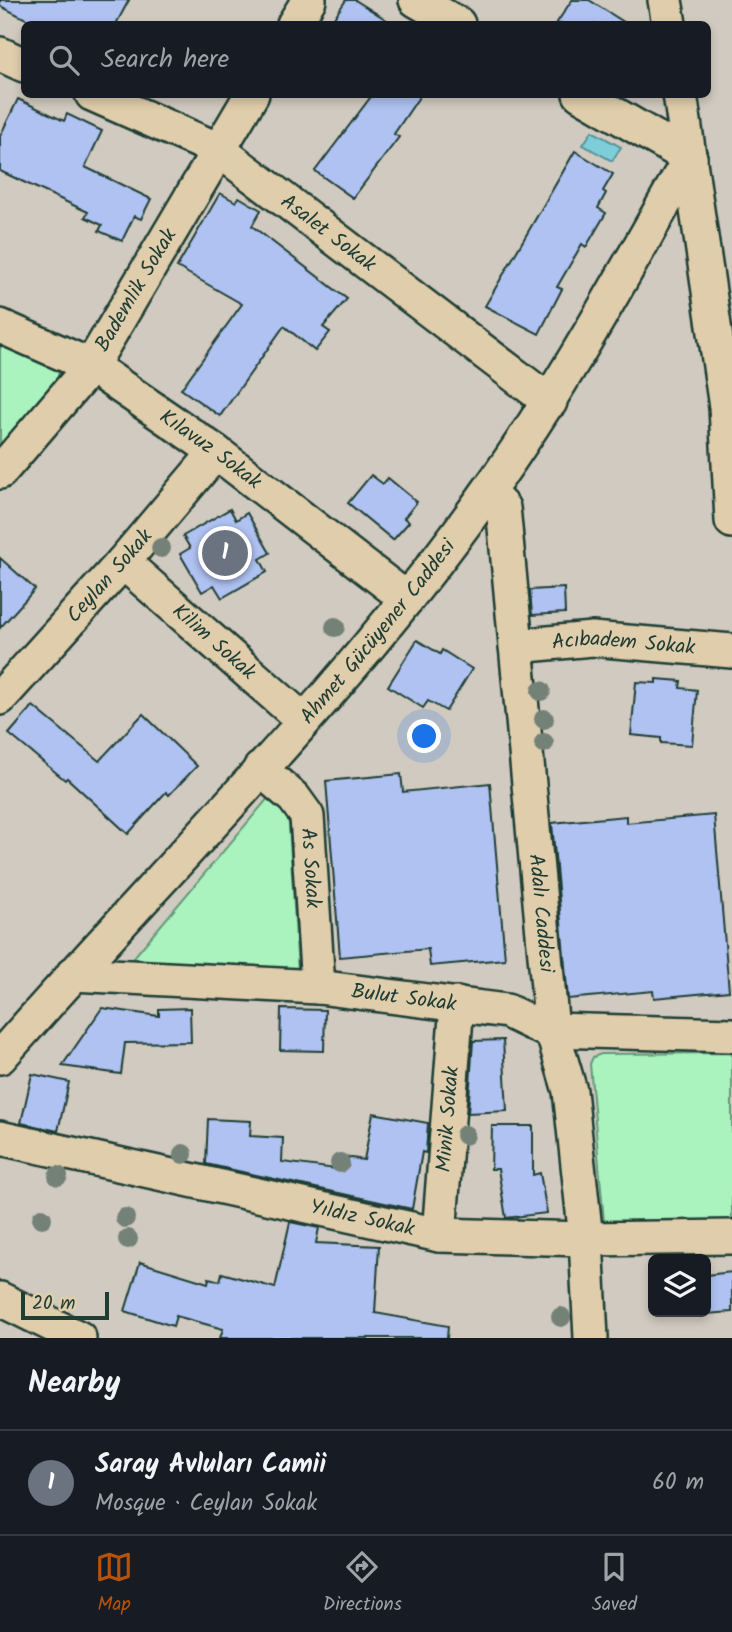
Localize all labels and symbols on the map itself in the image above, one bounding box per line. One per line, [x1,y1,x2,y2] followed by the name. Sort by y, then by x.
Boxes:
[273,186,383,281] street label: Asalet Sokak
[86,222,186,358] street label: Bademlik Sokak
[152,401,269,498] street label: Kılavuz Sokak
[59,521,161,631] street label: Ceylan Sokak
[202,527,248,579] pin: 1
[292,531,465,732] street label: Ahmet Gücüyener Caddesi
[164,595,264,688] street label: Kilim Sokak
[550,622,697,664] street label: Acıbadem Sokak
[407,719,441,753] your location
[291,827,329,909] street label: As Sokak
[519,853,563,975] street label: Adalı Caddesi
[350,975,459,1021] street label: Bulut Sokak
[427,1065,469,1174] street label: Minik Sokak
[307,1190,418,1246] street label: Yıldız Sokak
[21,1289,108,1321] scale bar

